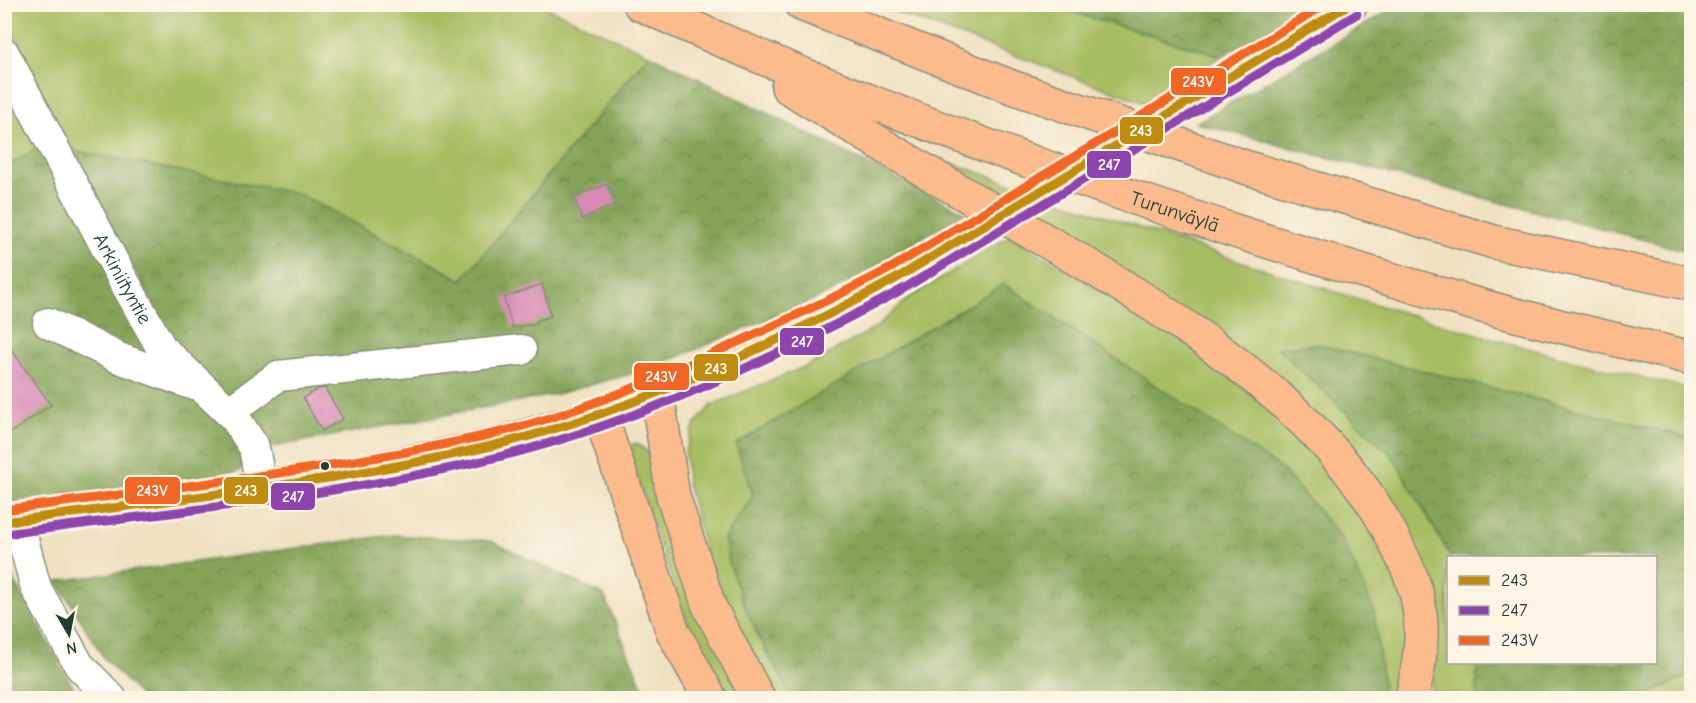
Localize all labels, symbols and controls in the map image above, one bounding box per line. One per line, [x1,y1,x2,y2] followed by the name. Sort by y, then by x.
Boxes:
[1170,67,1227,96] line badge: 243V
[1182,73,1214,91] text: 243V
[1119,116,1164,145] line badge: 243
[1130,122,1153,140] text: 243
[1086,150,1132,179] line badge: 247
[1098,156,1121,174] text: 247
[1128,186,1222,237] street label: Turunväylä
[89,229,157,328] street label: Arkiniityntie
[779,327,825,356] line badge: 247
[791,333,814,351] text: 247
[693,353,739,382] line badge: 243
[705,360,728,378] text: 243
[633,362,690,391] line badge: 243V
[645,368,677,386] text: 243V
[319,460,331,472] unlabelled marker
[124,476,181,505] line badge: 243V
[223,476,269,505] line badge: 243
[136,482,168,500] text: 243V
[235,482,258,500] text: 243
[270,482,316,511] line badge: 247
[282,488,305,506] text: 247
[1447,556,1657,664] legend
[1501,570,1528,591] text: 243
[1501,600,1528,621] text: 247
[39,604,99,664] north arrow
[1501,630,1538,651] text: 243V
[65,638,78,658] text: N

